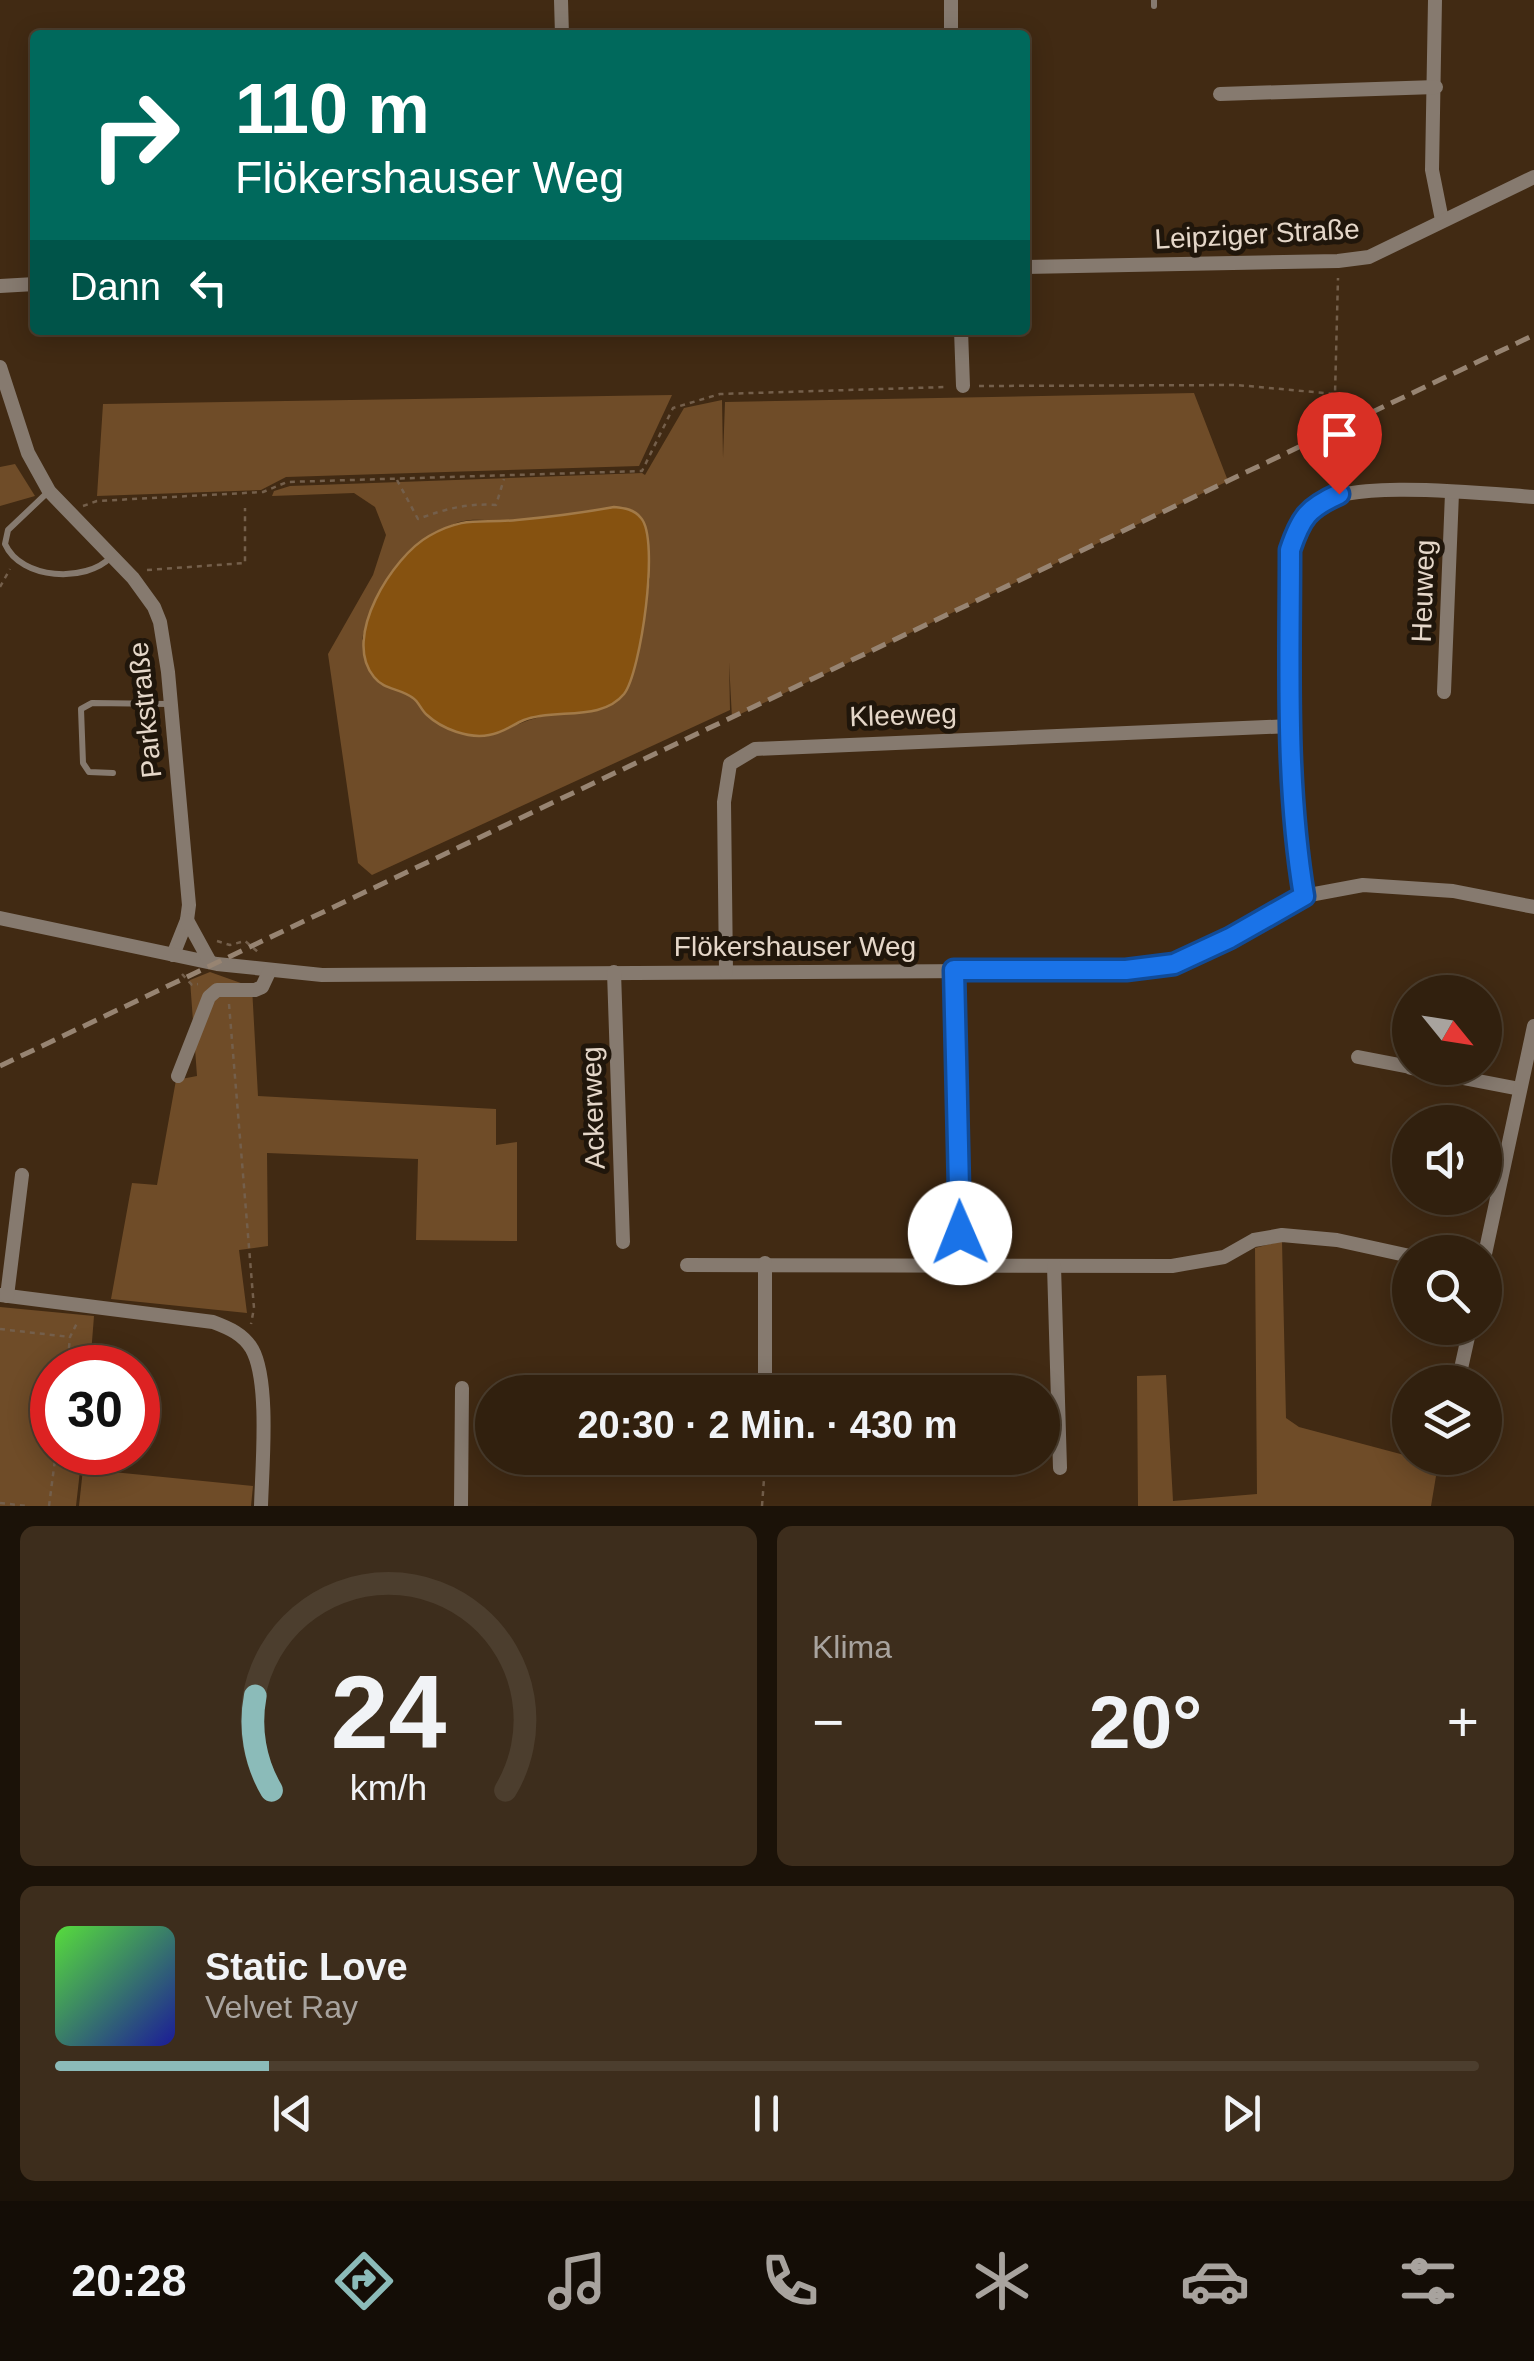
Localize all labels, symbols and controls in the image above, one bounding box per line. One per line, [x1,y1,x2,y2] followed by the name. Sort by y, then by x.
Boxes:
[70,70,200,200] icon: right
[235,70,430,148] text: 110 m
[235,152,624,203] text: Flökershauser Weg
[1154,213,1360,255] street label: Leipziger Straße
[181,260,236,315] icon: left
[70,266,161,308] text: Dann
[1297,392,1382,495] pin
[1312,407,1367,462] icon: arrive
[1406,539,1440,643] street label: Heuweg
[122,640,168,780] street label: Parkstraße
[849,698,957,732] street label: Kleeweg
[674,931,916,962] street label: Flökershauser Weg
[1392,975,1502,1085] north arrow
[1392,975,1502,1475] map controls
[575,1046,611,1170] street label: Ackerweg
[1392,1105,1502,1215] button: sound
[908,1181,1012,1285] position arrow
[1392,1235,1502,1345] button: search
[30,1345,160,1475] speed limit sign: 30
[1392,1365,1502,1475] button: layers
[577,1404,958,1446] text: 20:30 · 2 Min. · 430 m
[812,1629,892,1665] text: Klima
[331,1654,446,1770] text: 24
[1089,1680,1202,1764] text: 20°
[812,1691,844,1753] text: −
[1447,1691,1479,1753] text: +
[350,1768,427,1808] text: km/h
[205,1946,408,1988] text: Static Love
[205,1989,358,2025] text: Velvet Ray
[265,2086,320,2141] icon: previous
[739,2086,794,2141] icon: pause
[1214,2086,1269,2141] icon: next
[329,2246,399,2316] icon: directions
[542,2246,612,2316] icon: music
[755,2246,825,2316] icon: phone
[967,2246,1037,2316] icon: climate
[1180,2246,1250,2316] icon: car
[1393,2246,1463,2316] icon: filters
[71,2255,186,2306] text: 20:28

